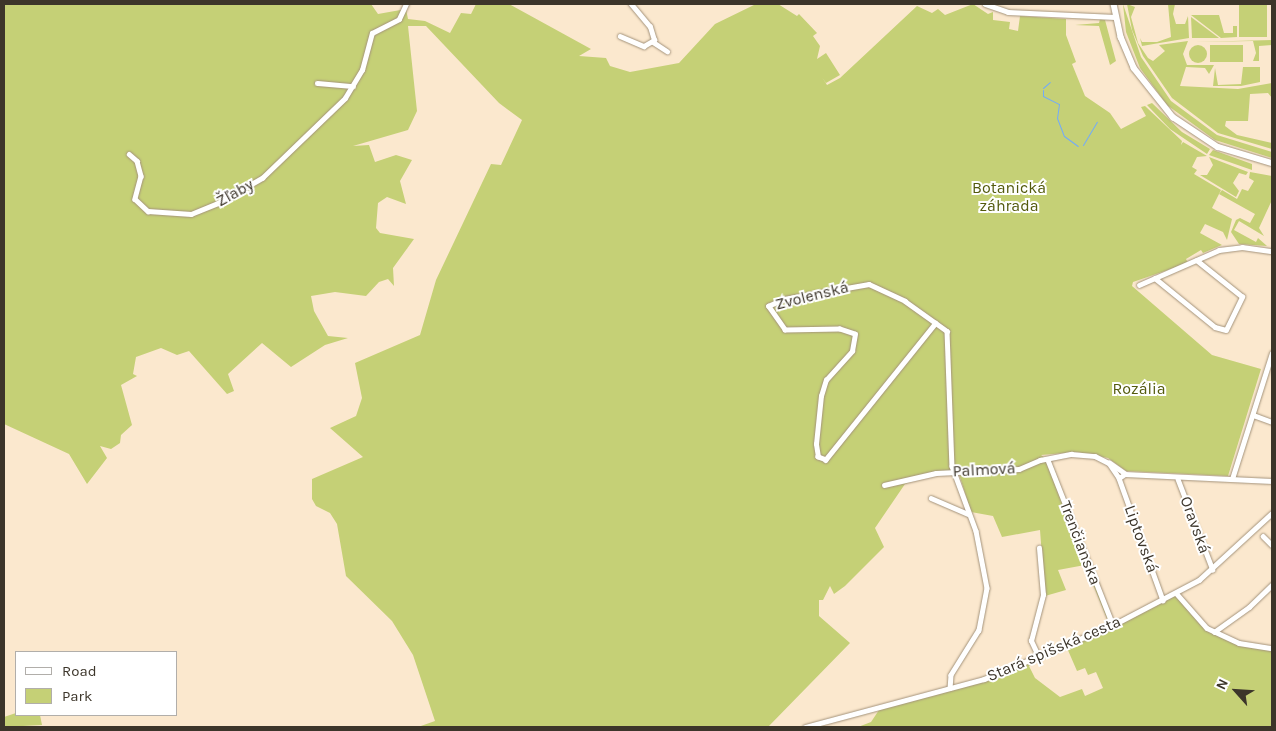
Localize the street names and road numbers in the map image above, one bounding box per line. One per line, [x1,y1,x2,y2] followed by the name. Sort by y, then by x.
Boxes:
[213,175,257,211] street label: Žľaby
[773,278,851,314] street label: Zvolenská
[952,459,1016,481] street label: Palmová
[1176,494,1214,556] street label: Oravská
[1055,498,1105,588] street label: Trenčianska
[1120,503,1162,575] street label: Liptovská
[984,612,1124,686] street label: Stará spišská cesta

